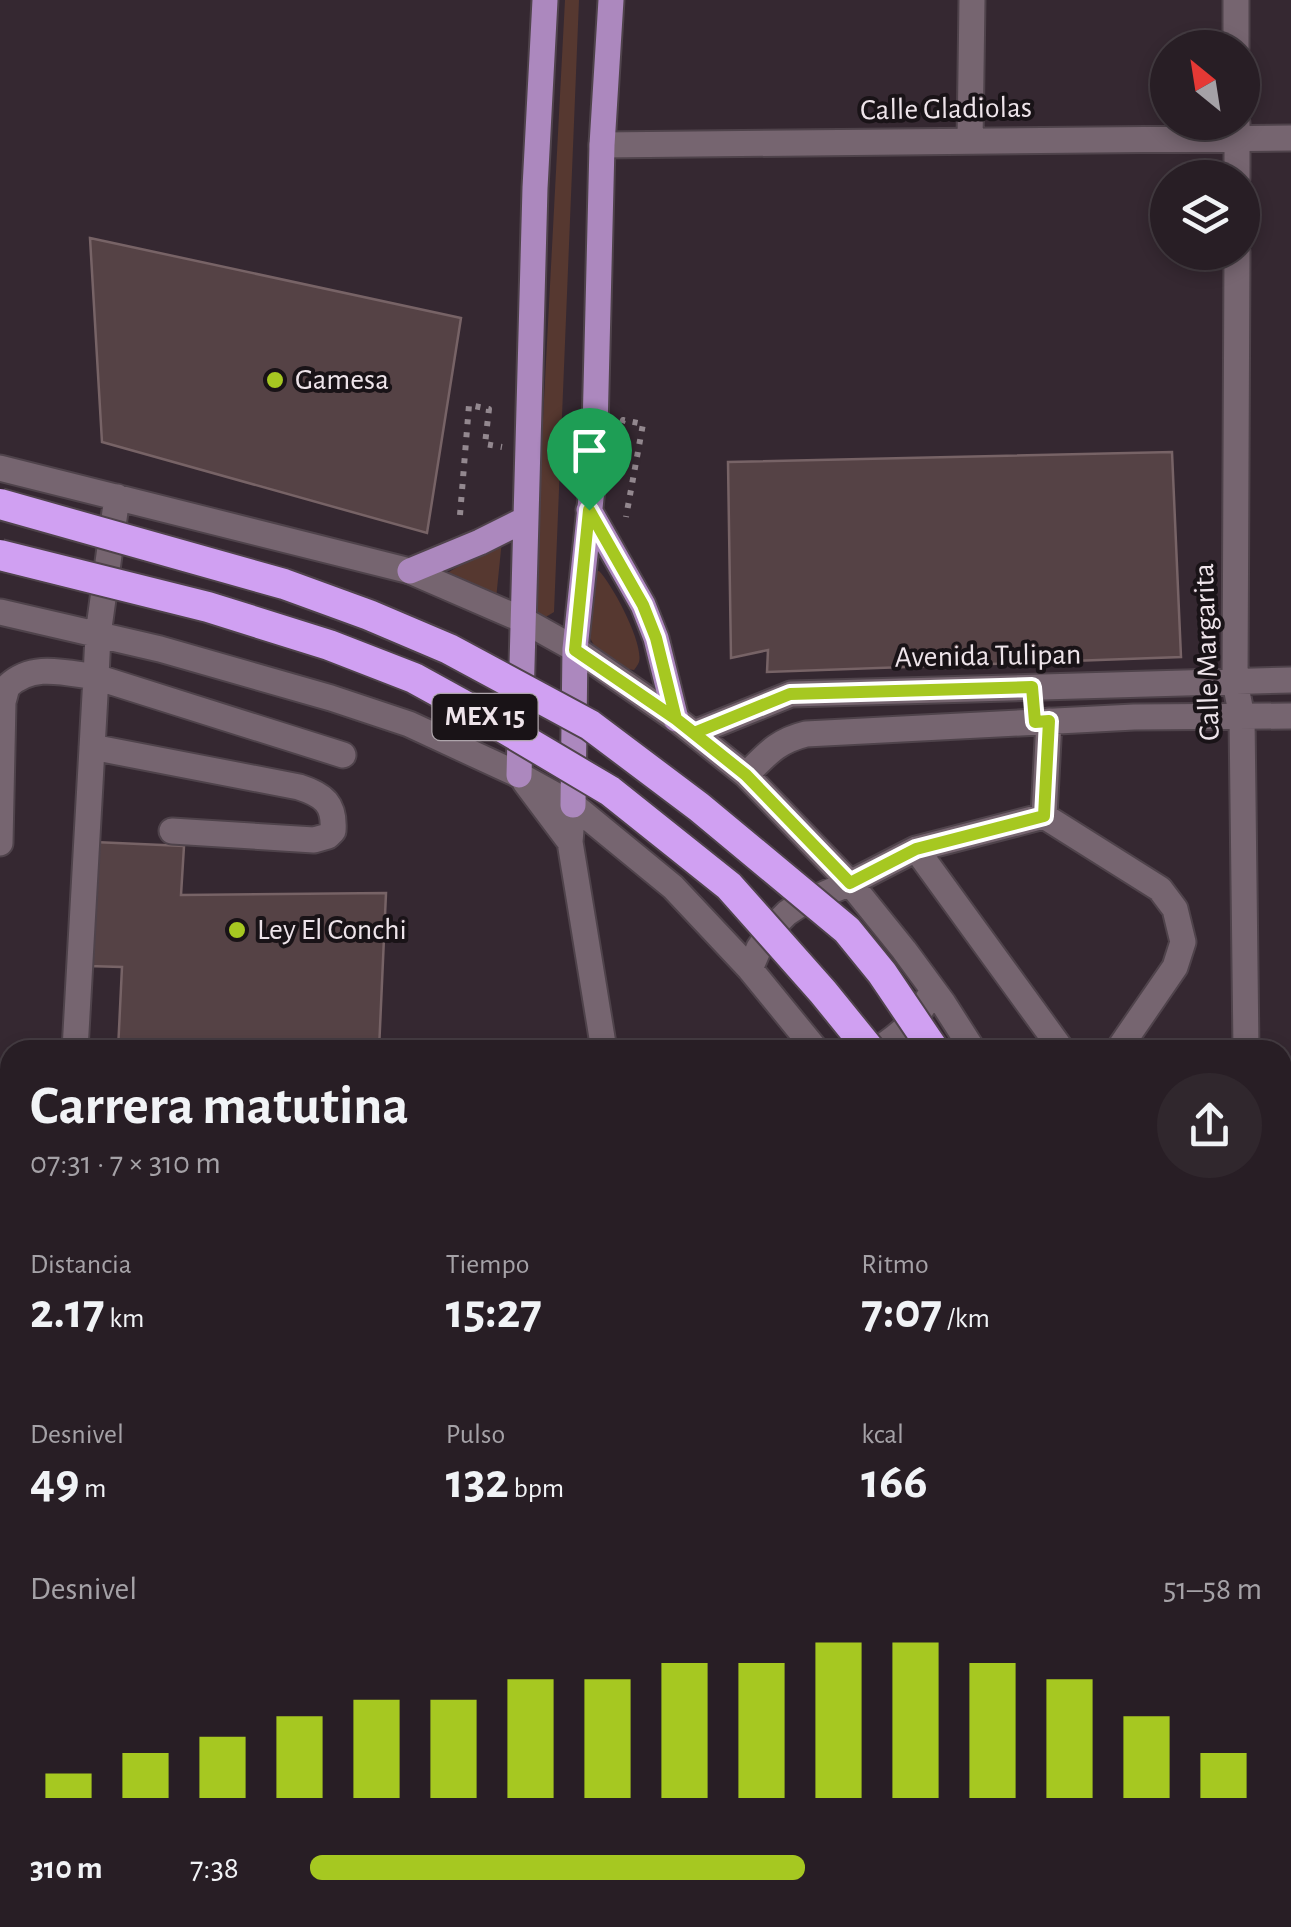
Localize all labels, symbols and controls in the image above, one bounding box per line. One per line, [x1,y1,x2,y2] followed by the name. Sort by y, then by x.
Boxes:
[1150,30,1260,140] north arrow
[1150,30,1260,270] map controls
[860,93,1032,125] street label: Calle Gladiolas
[1150,160,1260,270] button: layers
[295,365,389,395] place label: Gamesa
[264,369,286,391] marker: Gamesa
[547,408,632,511] pin
[562,423,617,478] icon: arrive
[1189,563,1225,741] street label: Calle Margarita
[894,639,1082,673] street label: Avenida Tulipan
[432,694,538,740] road number: MEX 15
[257,915,407,945] place label: Ley El Conchi
[226,919,248,941] marker: Ley El Conchi
[1157,1073,1262,1178] button: share
[30,1079,409,1134] text: Carrera matutina
[30,1147,221,1179] text: 07:31 · 7 × 310 m
[30,1251,132,1279] text: Distancia
[446,1251,529,1279] text: Tiempo
[861,1251,929,1279] text: Ritmo
[30,1287,105,1337] text: 2.17
[446,1287,542,1337] text: 15:27
[861,1287,942,1337] text: 7:07
[105,1305,144,1333] text: km
[942,1305,990,1333] text: /km
[30,1421,124,1449] text: Desnivel
[446,1421,505,1449] text: Pulso
[861,1421,904,1449] text: kcal
[30,1457,79,1507] text: 49
[446,1457,509,1507] text: 132
[861,1457,928,1507] text: 166
[79,1475,106,1503] text: m
[509,1475,564,1503] text: bpm
[30,1573,137,1605] text: Desnivel
[1163,1573,1262,1605] text: 51–58 m
[30,1852,103,1884] text: 310 m
[190,1852,239,1884] text: 7:38

